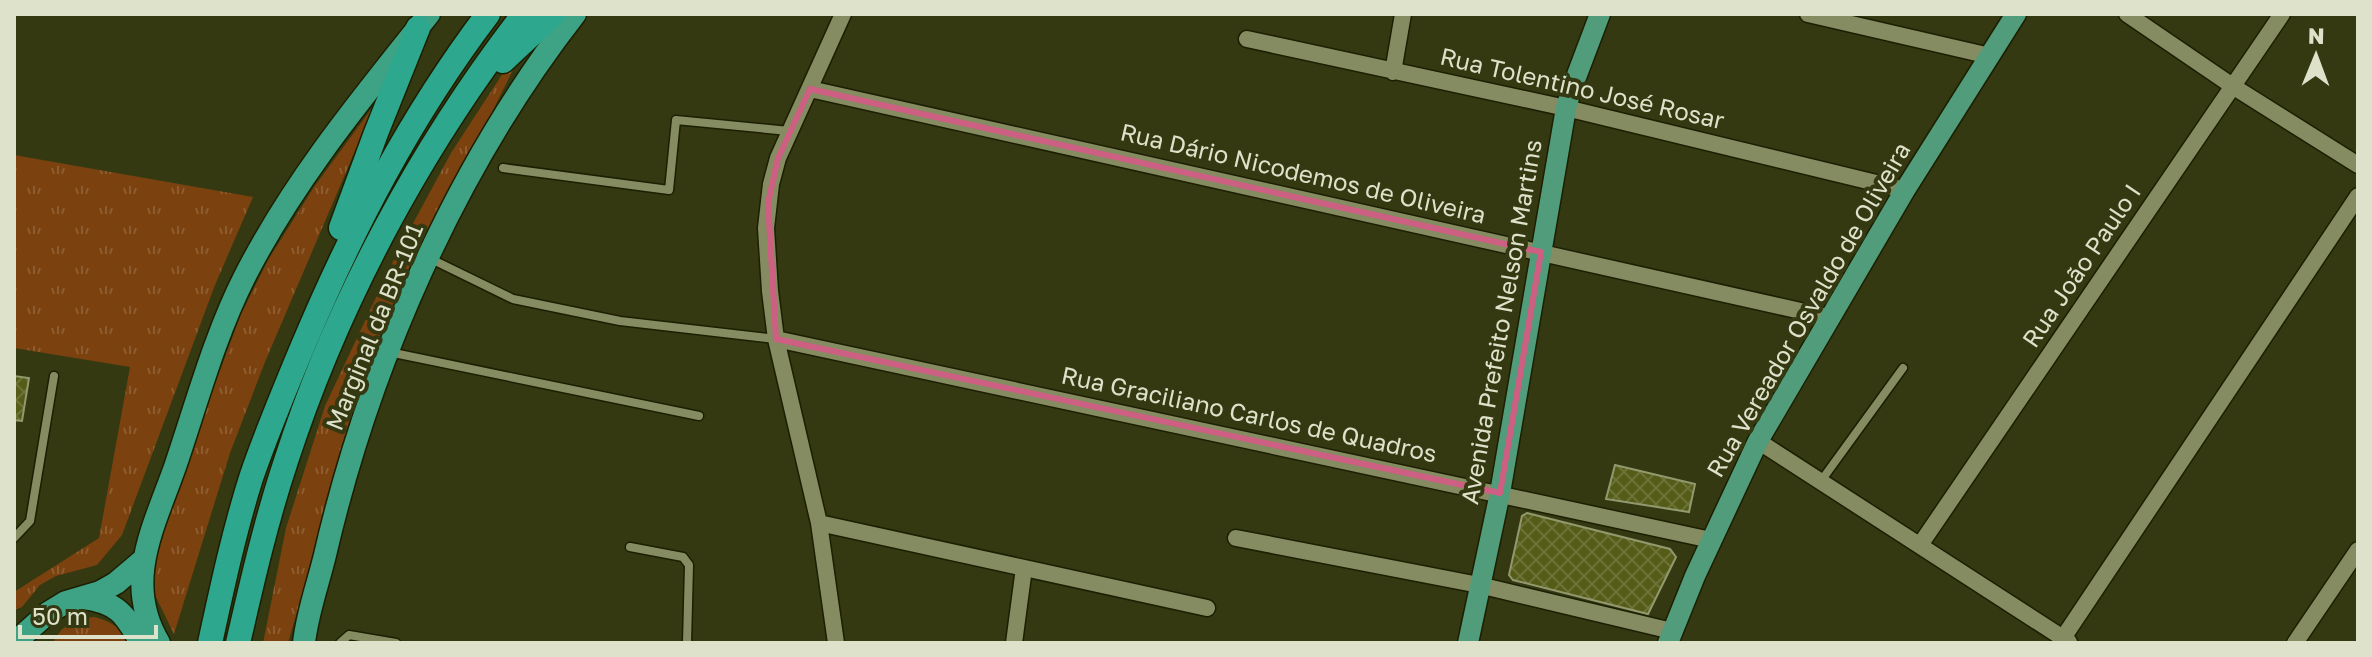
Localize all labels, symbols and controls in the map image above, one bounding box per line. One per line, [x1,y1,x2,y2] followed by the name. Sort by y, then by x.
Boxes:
[2276,16,2356,96] north arrow
[2308,22,2325,49] text: N
[1438,41,1727,134] street label: Rua Tolentino José Rosar
[1118,116,1489,229] street label: Rua Dário Nicodemos de Oliveira
[1454,137,1547,506] street label: Avenida Prefeito Nelson Martins
[1700,137,1916,482] street label: Rua Vereador Osvaldo de Oliveira
[2015,178,2146,352] street label: Rua João Paulo I
[319,219,428,434] street label: Marginal da BR-101
[1059,360,1440,468] street label: Rua Graciliano Carlos de Quadros
[20,589,156,639] scale bar
[32,601,88,630] text: 50 m

